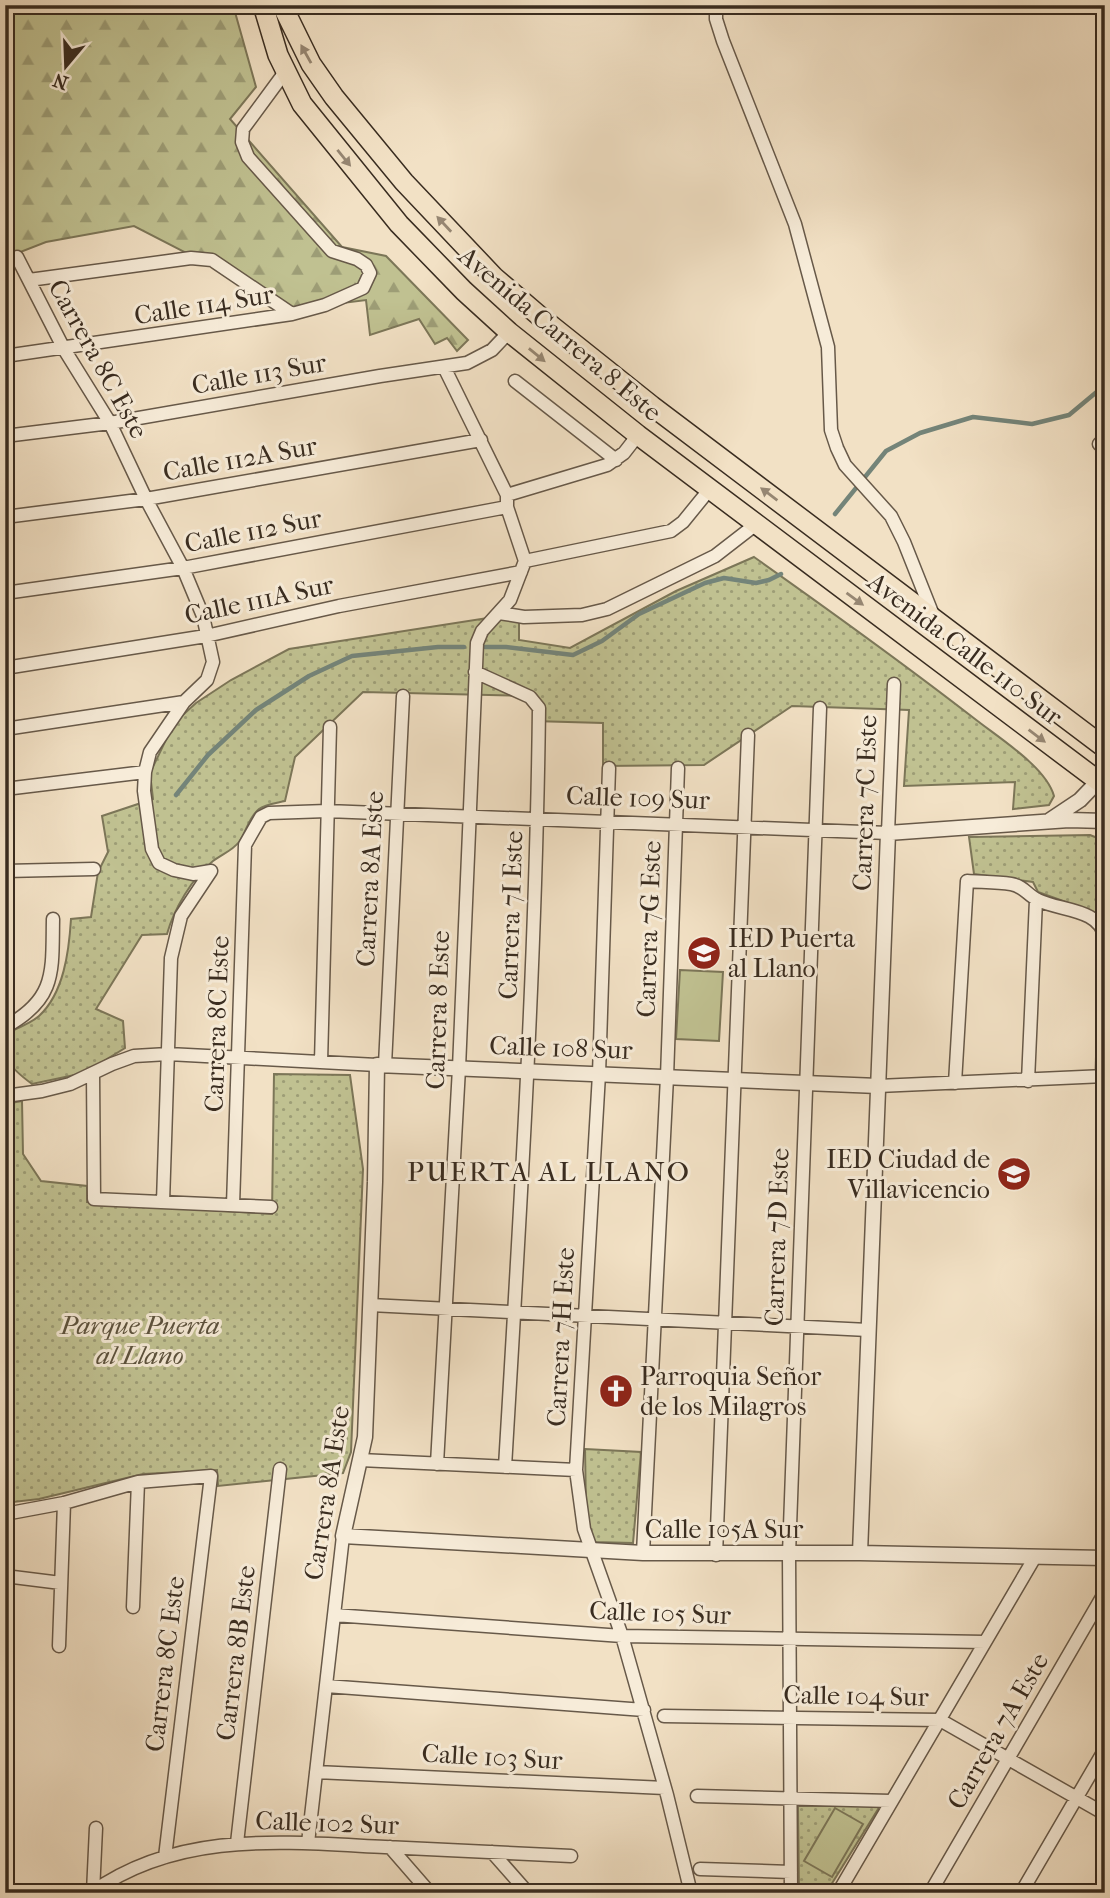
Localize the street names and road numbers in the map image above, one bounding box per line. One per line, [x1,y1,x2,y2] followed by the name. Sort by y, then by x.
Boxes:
[451,239,668,428] street label: Avenida Carrera 8 Este
[42,274,154,444] street label: Carrera 8C Este
[132,279,276,331] street label: Calle 114 Sur
[189,347,329,401] street label: Calle 113 Sur
[161,430,319,488] street label: Calle 112A Sur
[182,503,324,559] street label: Calle 112 Sur
[861,565,1068,732] street label: Avenida Calle 110 Sur
[182,569,336,631] street label: Calle 111A Sur
[846,714,884,892] street label: Carrera 7C Este
[566,780,710,816] street label: Calle 109 Sur
[350,790,390,968] street label: Carrera 8A Este
[493,830,529,1000] street label: Carrera 7I Este
[630,840,668,1018] street label: Carrera 7G Este
[420,930,456,1090] street label: Carrera 8 Este
[198,935,236,1113] street label: Carrera 8C Este
[489,1030,633,1066] street label: Calle 108 Sur
[758,1147,796,1327] street label: Carrera 7D Este
[541,1247,581,1427] street label: Carrera 7H Este
[298,1403,356,1582] street label: Carrera 8A Este
[645,1514,803,1545] street label: Calle 105A Sur
[210,1564,262,1742] street label: Carrera 8B Este
[139,1574,191,1754] street label: Carrera 8C Este
[589,1595,731,1631] street label: Calle 105 Sur
[941,1647,1055,1815] street label: Carrera 7A Este
[783,1679,929,1713] street label: Calle 104 Sur
[421,1738,563,1776] street label: Calle 103 Sur
[255,1805,399,1841] street label: Calle 102 Sur

